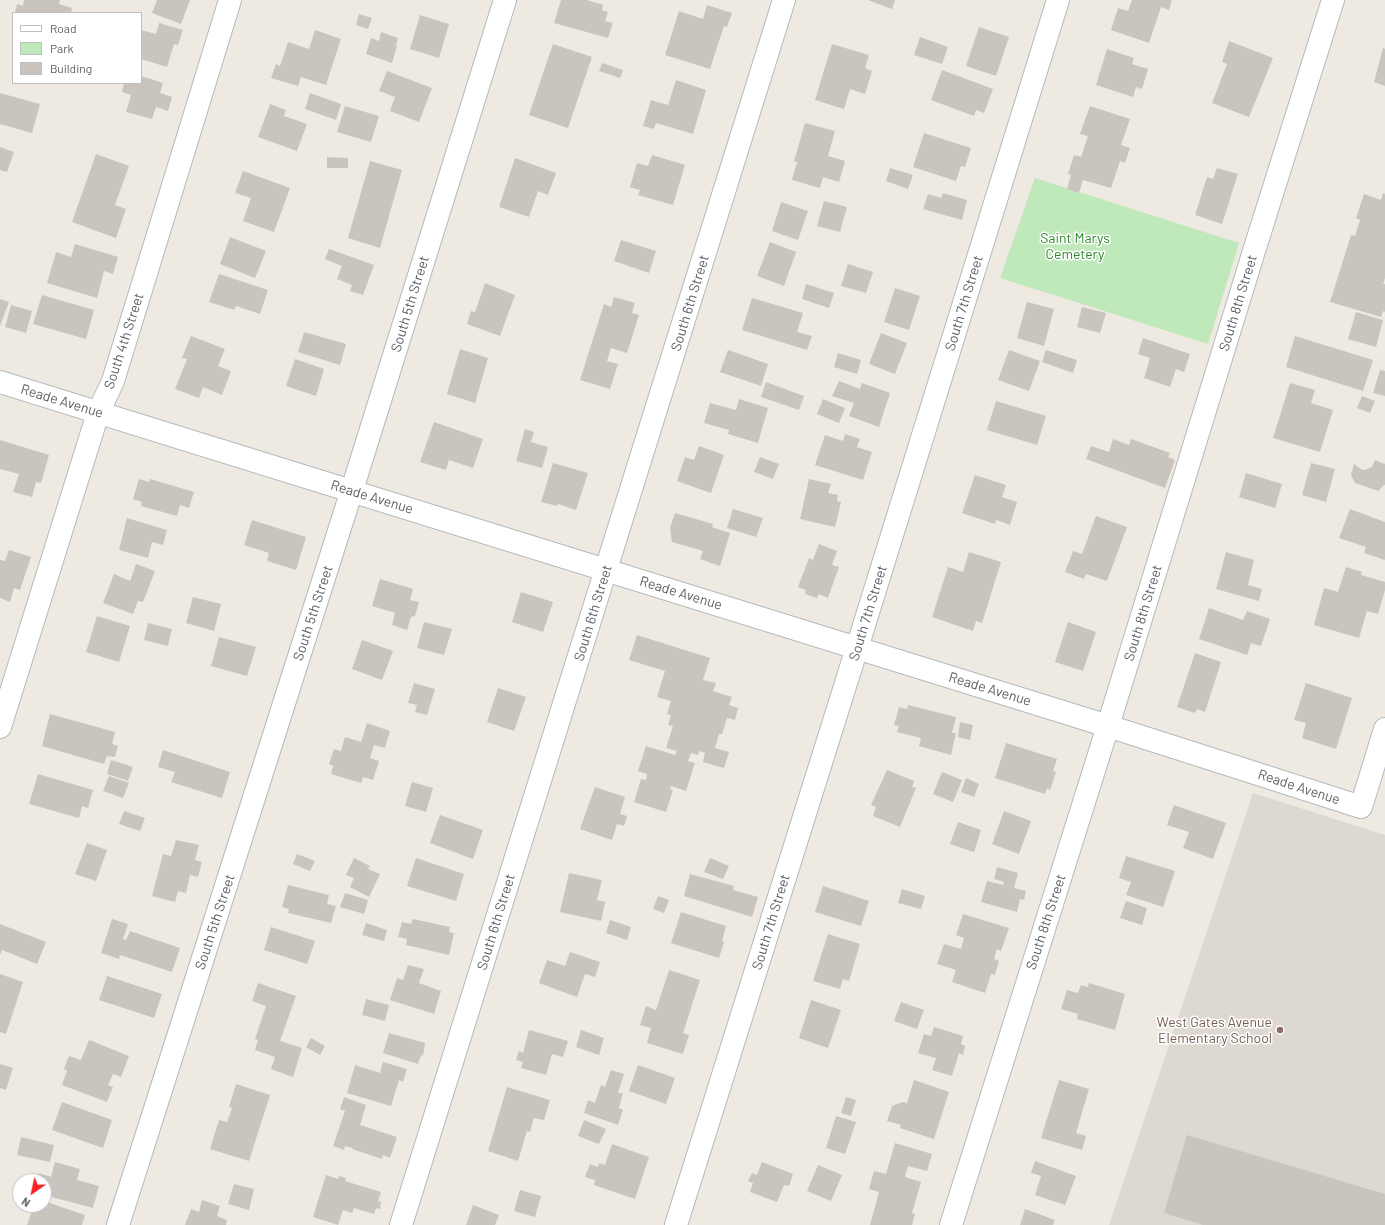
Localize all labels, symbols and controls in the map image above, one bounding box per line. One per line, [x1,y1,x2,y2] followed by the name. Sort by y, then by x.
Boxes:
[12,12,142,84] legend
[50,21,77,35] text: Road
[50,41,74,55] text: Park
[50,61,92,75] text: Building
[1040,230,1110,262] park label: Saint Marys Cemetery
[667,253,713,353] street label: South 6th Street
[941,253,987,353] street label: South 7th Street
[1215,253,1261,353] street label: South 8th Street
[387,254,433,354] street label: South 5th Street
[101,291,147,391] street label: South 4th Street
[19,380,105,422] street label: Reade Avenue
[329,476,415,518] street label: Reade Avenue
[290,563,336,663] street label: South 5th Street
[570,563,616,663] street label: South 6th Street
[845,563,891,663] street label: South 7th Street
[1120,563,1166,663] street label: South 8th Street
[638,572,724,614] street label: Reade Avenue
[947,668,1033,710] street label: Reade Avenue
[1256,766,1342,808] street label: Reade Avenue
[192,872,238,972] street label: South 5th Street
[473,872,519,972] street label: South 6th Street
[748,872,794,972] street label: South 7th Street
[1023,872,1069,972] street label: South 8th Street
[1157,1014,1272,1046] place label: West Gates Avenue Elementary School
[1275,1025,1285,1035] marker: West Gates Avenue Elementary School
[12,1173,52,1213] north arrow
[19,1195,32,1210] text: N

